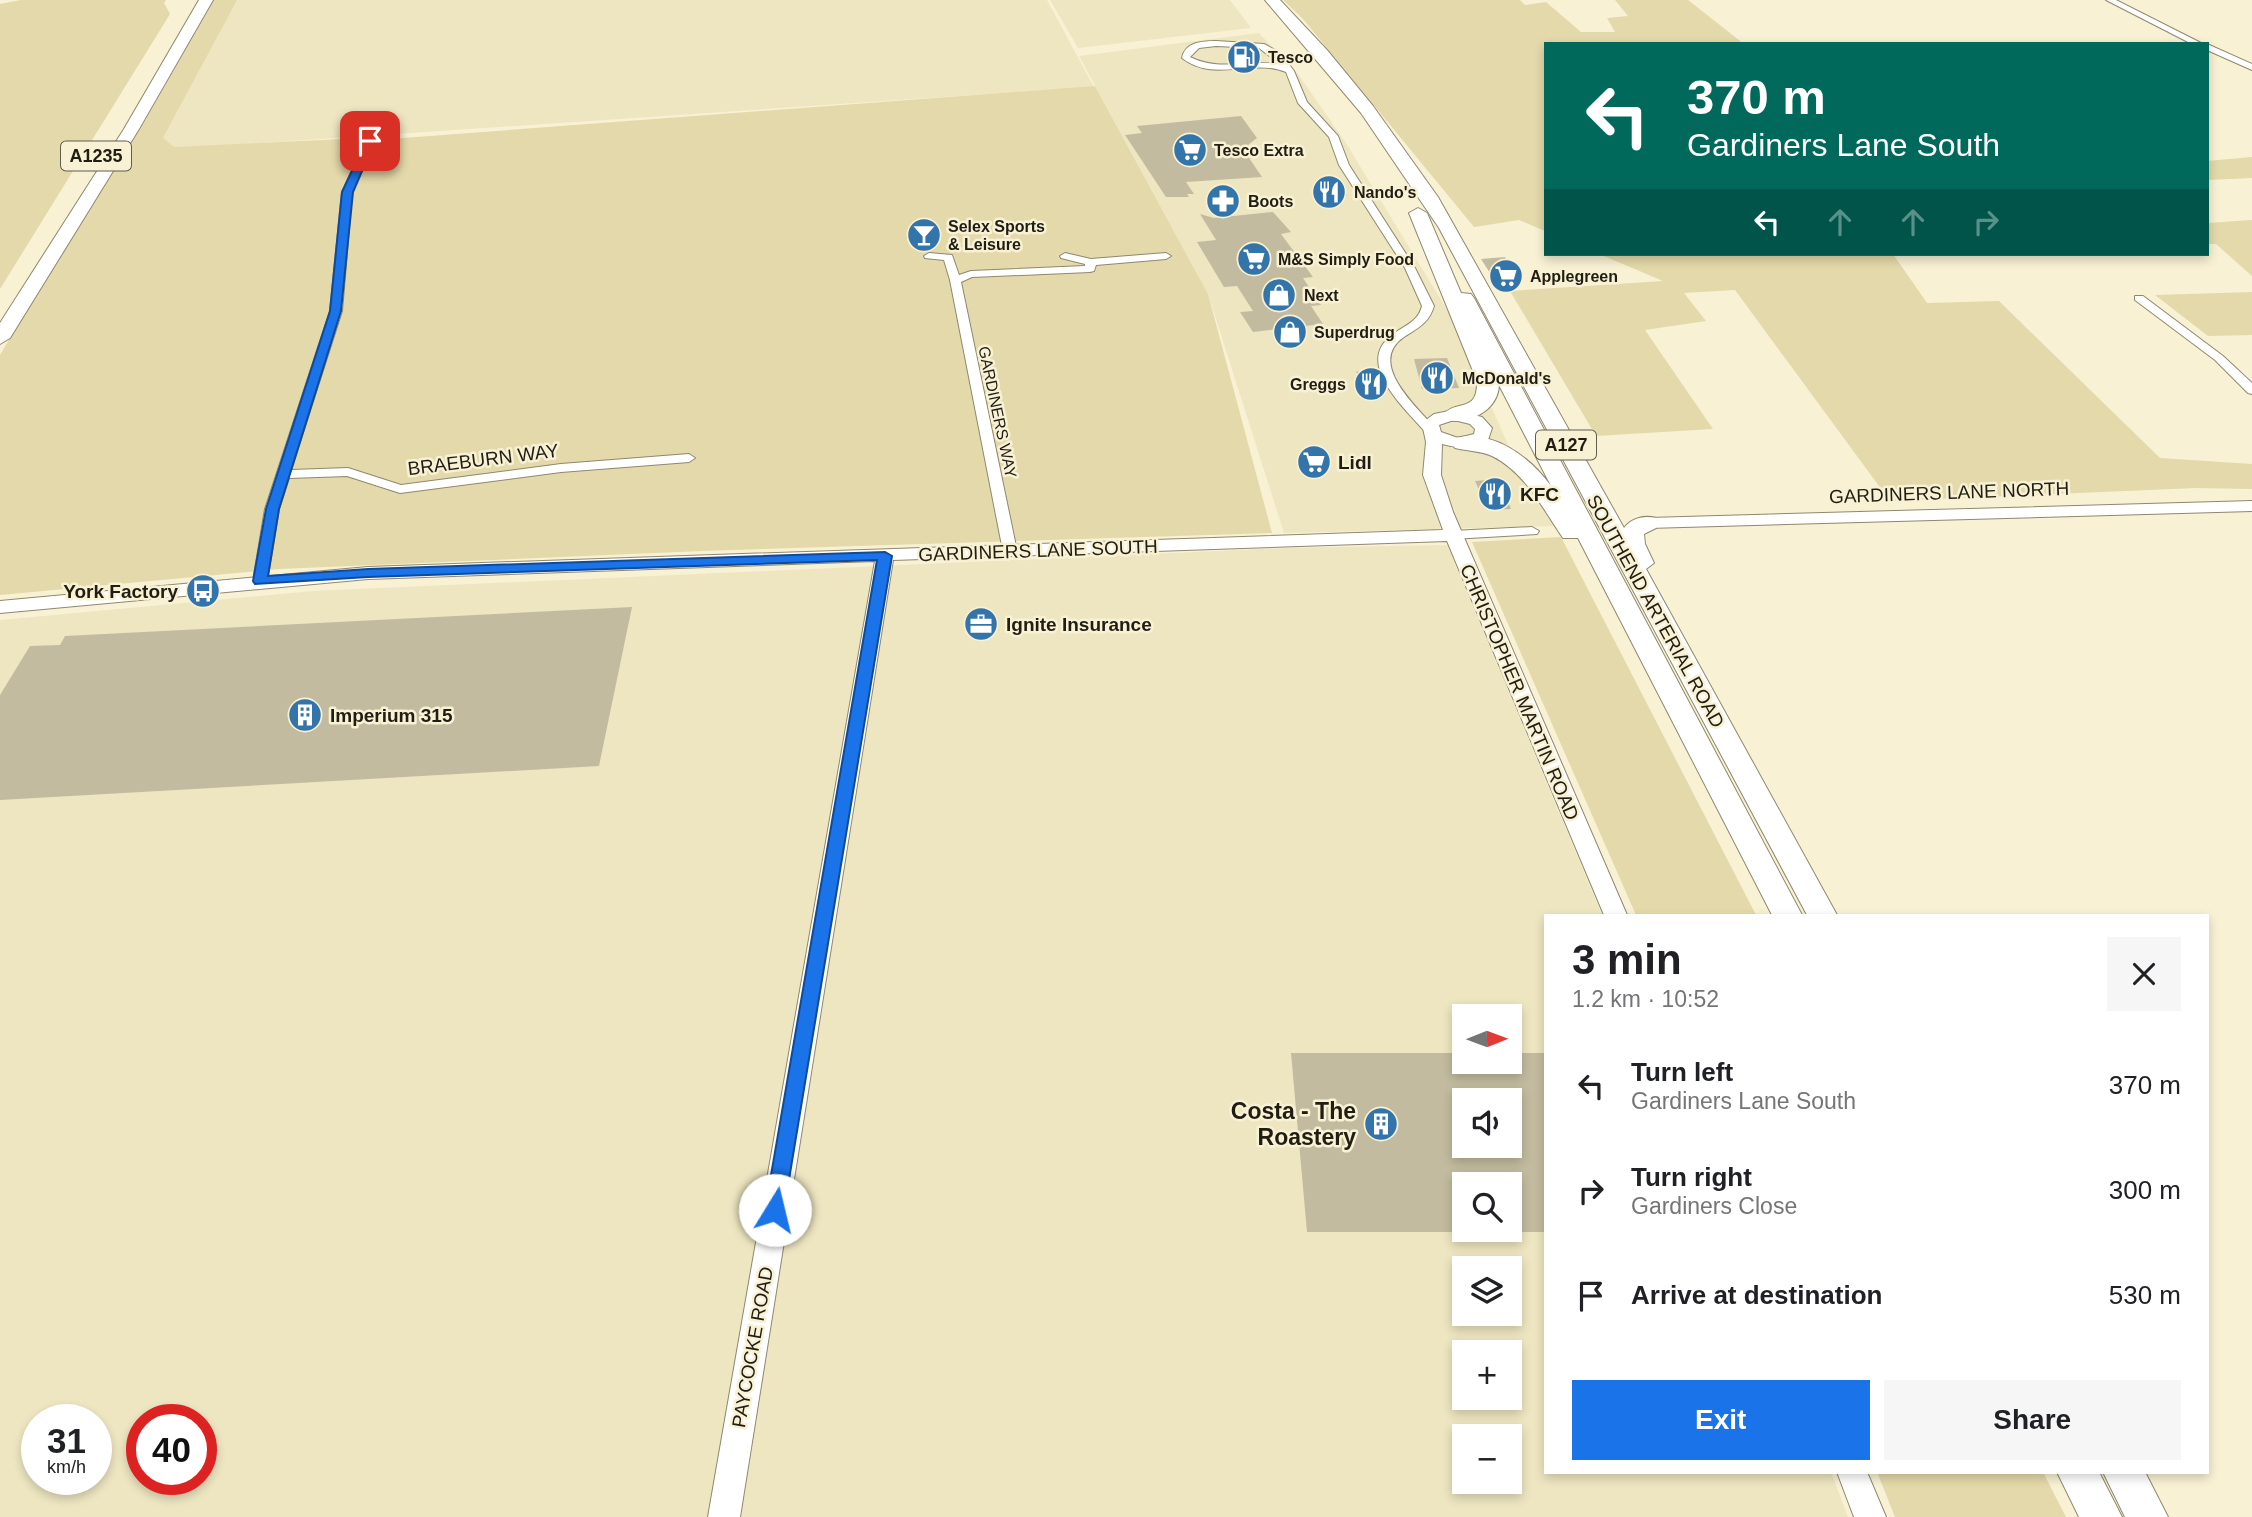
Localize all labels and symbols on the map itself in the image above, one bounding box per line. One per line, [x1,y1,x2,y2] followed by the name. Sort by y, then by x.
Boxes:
[1225,38,1263,76] fuel station icon: Tesco
[1268,49,1313,66] place label: Tesco
[340,111,400,171] pin
[1171,131,1209,169] supermarket icon: Tesco Extra
[61,141,131,170] road number: A1235
[1214,142,1304,159] place label: Tesco Extra
[1310,173,1348,211] restaurant icon: Nando's
[1204,182,1242,220] pharmacy icon: Boots
[1354,184,1417,201] place label: Nando's
[1248,193,1293,210] place label: Boots
[905,216,943,254] bar icon: Selex Sports & Leisure
[948,218,1045,253] place label: Selex Sports & Leisure
[1235,240,1273,278] supermarket icon: M&S Simply Food
[1278,251,1414,268] place label: M&S Simply Food
[1487,257,1525,295] supermarket icon: Applegreen
[1530,268,1618,285] place label: Applegreen
[1260,276,1298,314] shop icon: Next
[1304,287,1339,304] place label: Next
[1271,313,1309,351] shop icon: Superdrug
[1314,324,1395,341] place label: Superdrug
[975,345,1020,480] street label: GARDINERS WAY
[1418,359,1456,397] restaurant icon: McDonald's
[1352,365,1390,403] restaurant icon: Greggs
[1462,370,1551,387] place label: McDonald's
[1290,376,1346,393] place label: Greggs
[1536,430,1596,460] road number: A127
[406,440,560,479] street label: BRAEBURN WAY
[1295,443,1333,481] supermarket icon: Lidl
[1338,452,1372,473] place label: Lidl
[1476,475,1514,513] restaurant icon: KFC
[1829,478,2069,507] street label: GARDINERS LANE NORTH
[1520,484,1559,505] place label: KFC
[1583,491,1728,731] street label: SOUTHEND ARTERIAL ROAD
[918,536,1158,565] street label: GARDINERS LANE SOUTH
[1456,561,1583,823] street label: CHRISTOPHER MARTIN ROAD
[184,572,222,610] bus stop icon: York Factory
[63,581,178,602] place label: York Factory
[962,605,1000,643] office icon: Ignite Insurance
[1006,614,1152,635] place label: Ignite Insurance
[286,696,324,734] building icon: Imperium 315
[330,705,453,726] place label: Imperium 315
[1452,1004,1522,1074] north arrow
[1231,1098,1356,1150] place label: Costa - The Roastery
[1362,1105,1400,1143] building icon: Costa - The Roastery
[738,1173,812,1247] position arrow
[728,1265,777,1429] street label: PAYCOCKE ROAD
[126,1404,217,1495] speed limit sign: 40

